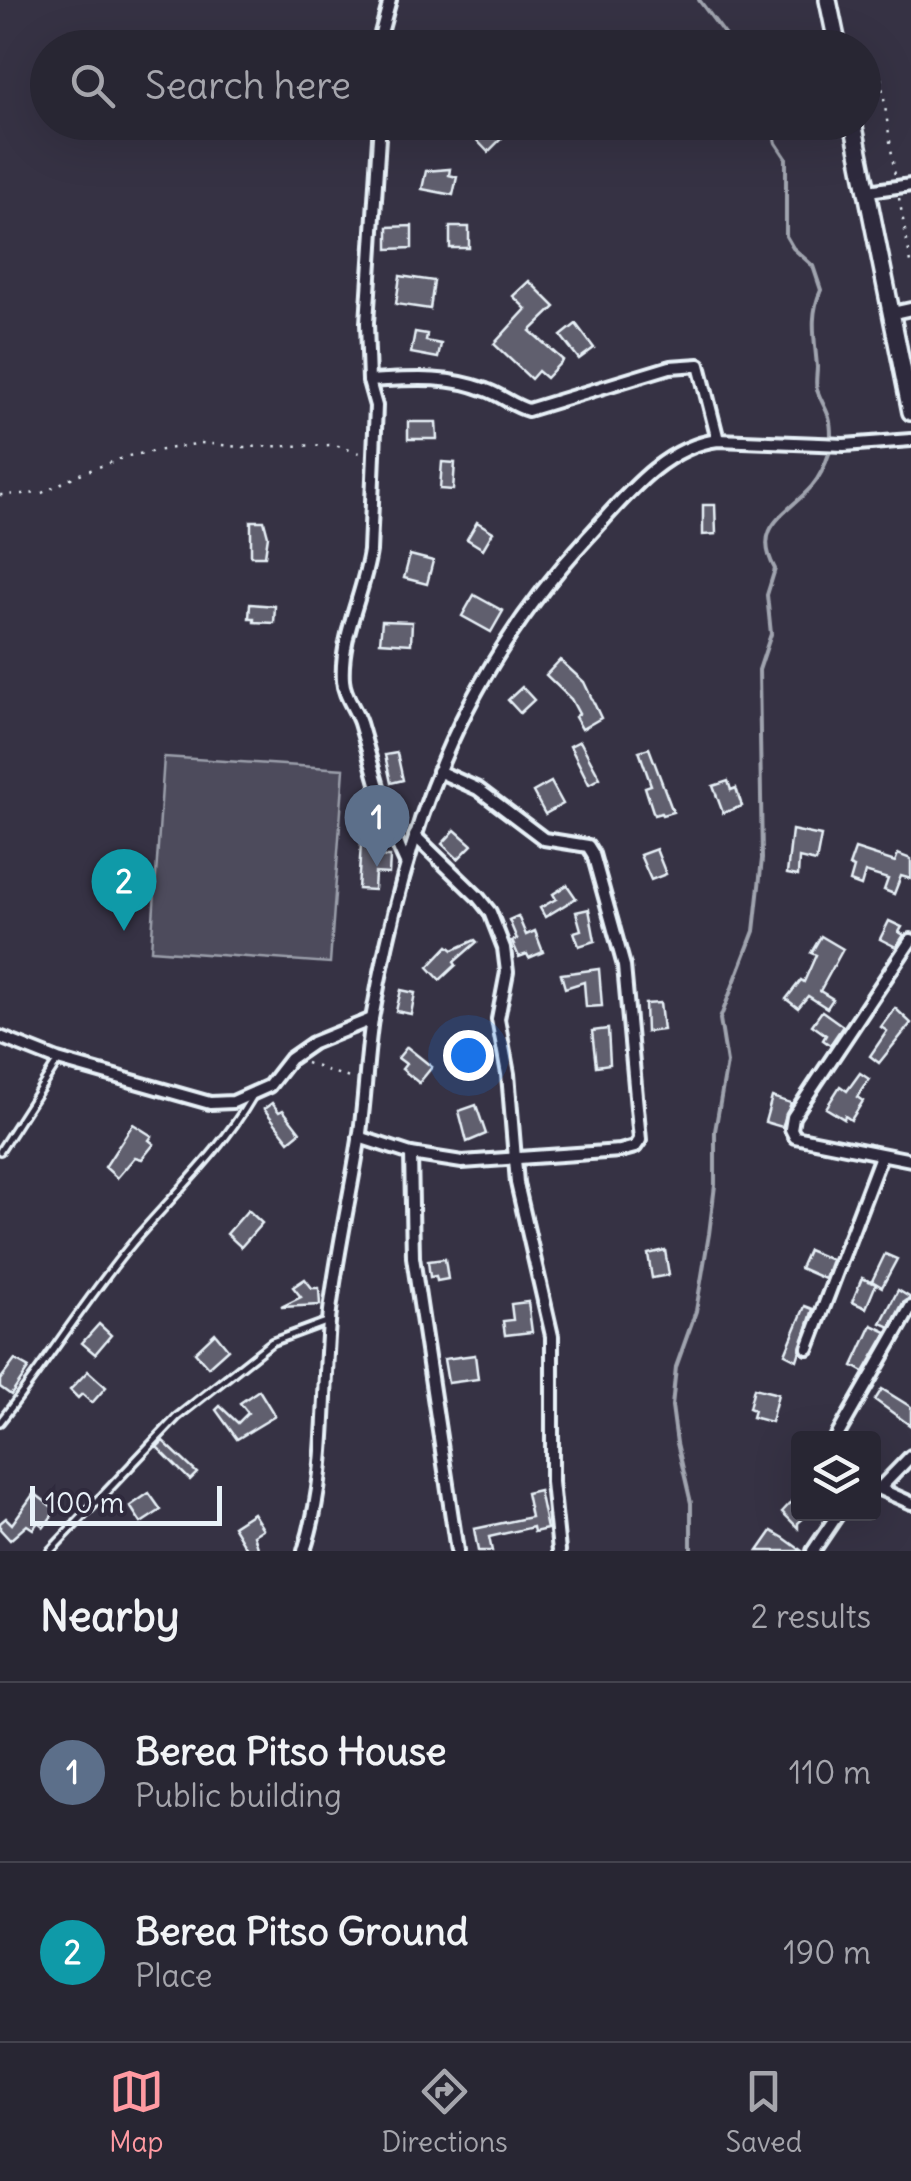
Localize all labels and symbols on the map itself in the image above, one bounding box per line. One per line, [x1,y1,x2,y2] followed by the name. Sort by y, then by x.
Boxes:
[344,784,410,867] pin: 1
[92,848,156,931] pin: 2
[443,1030,494,1081] your location
[30,1481,222,1526] scale bar

